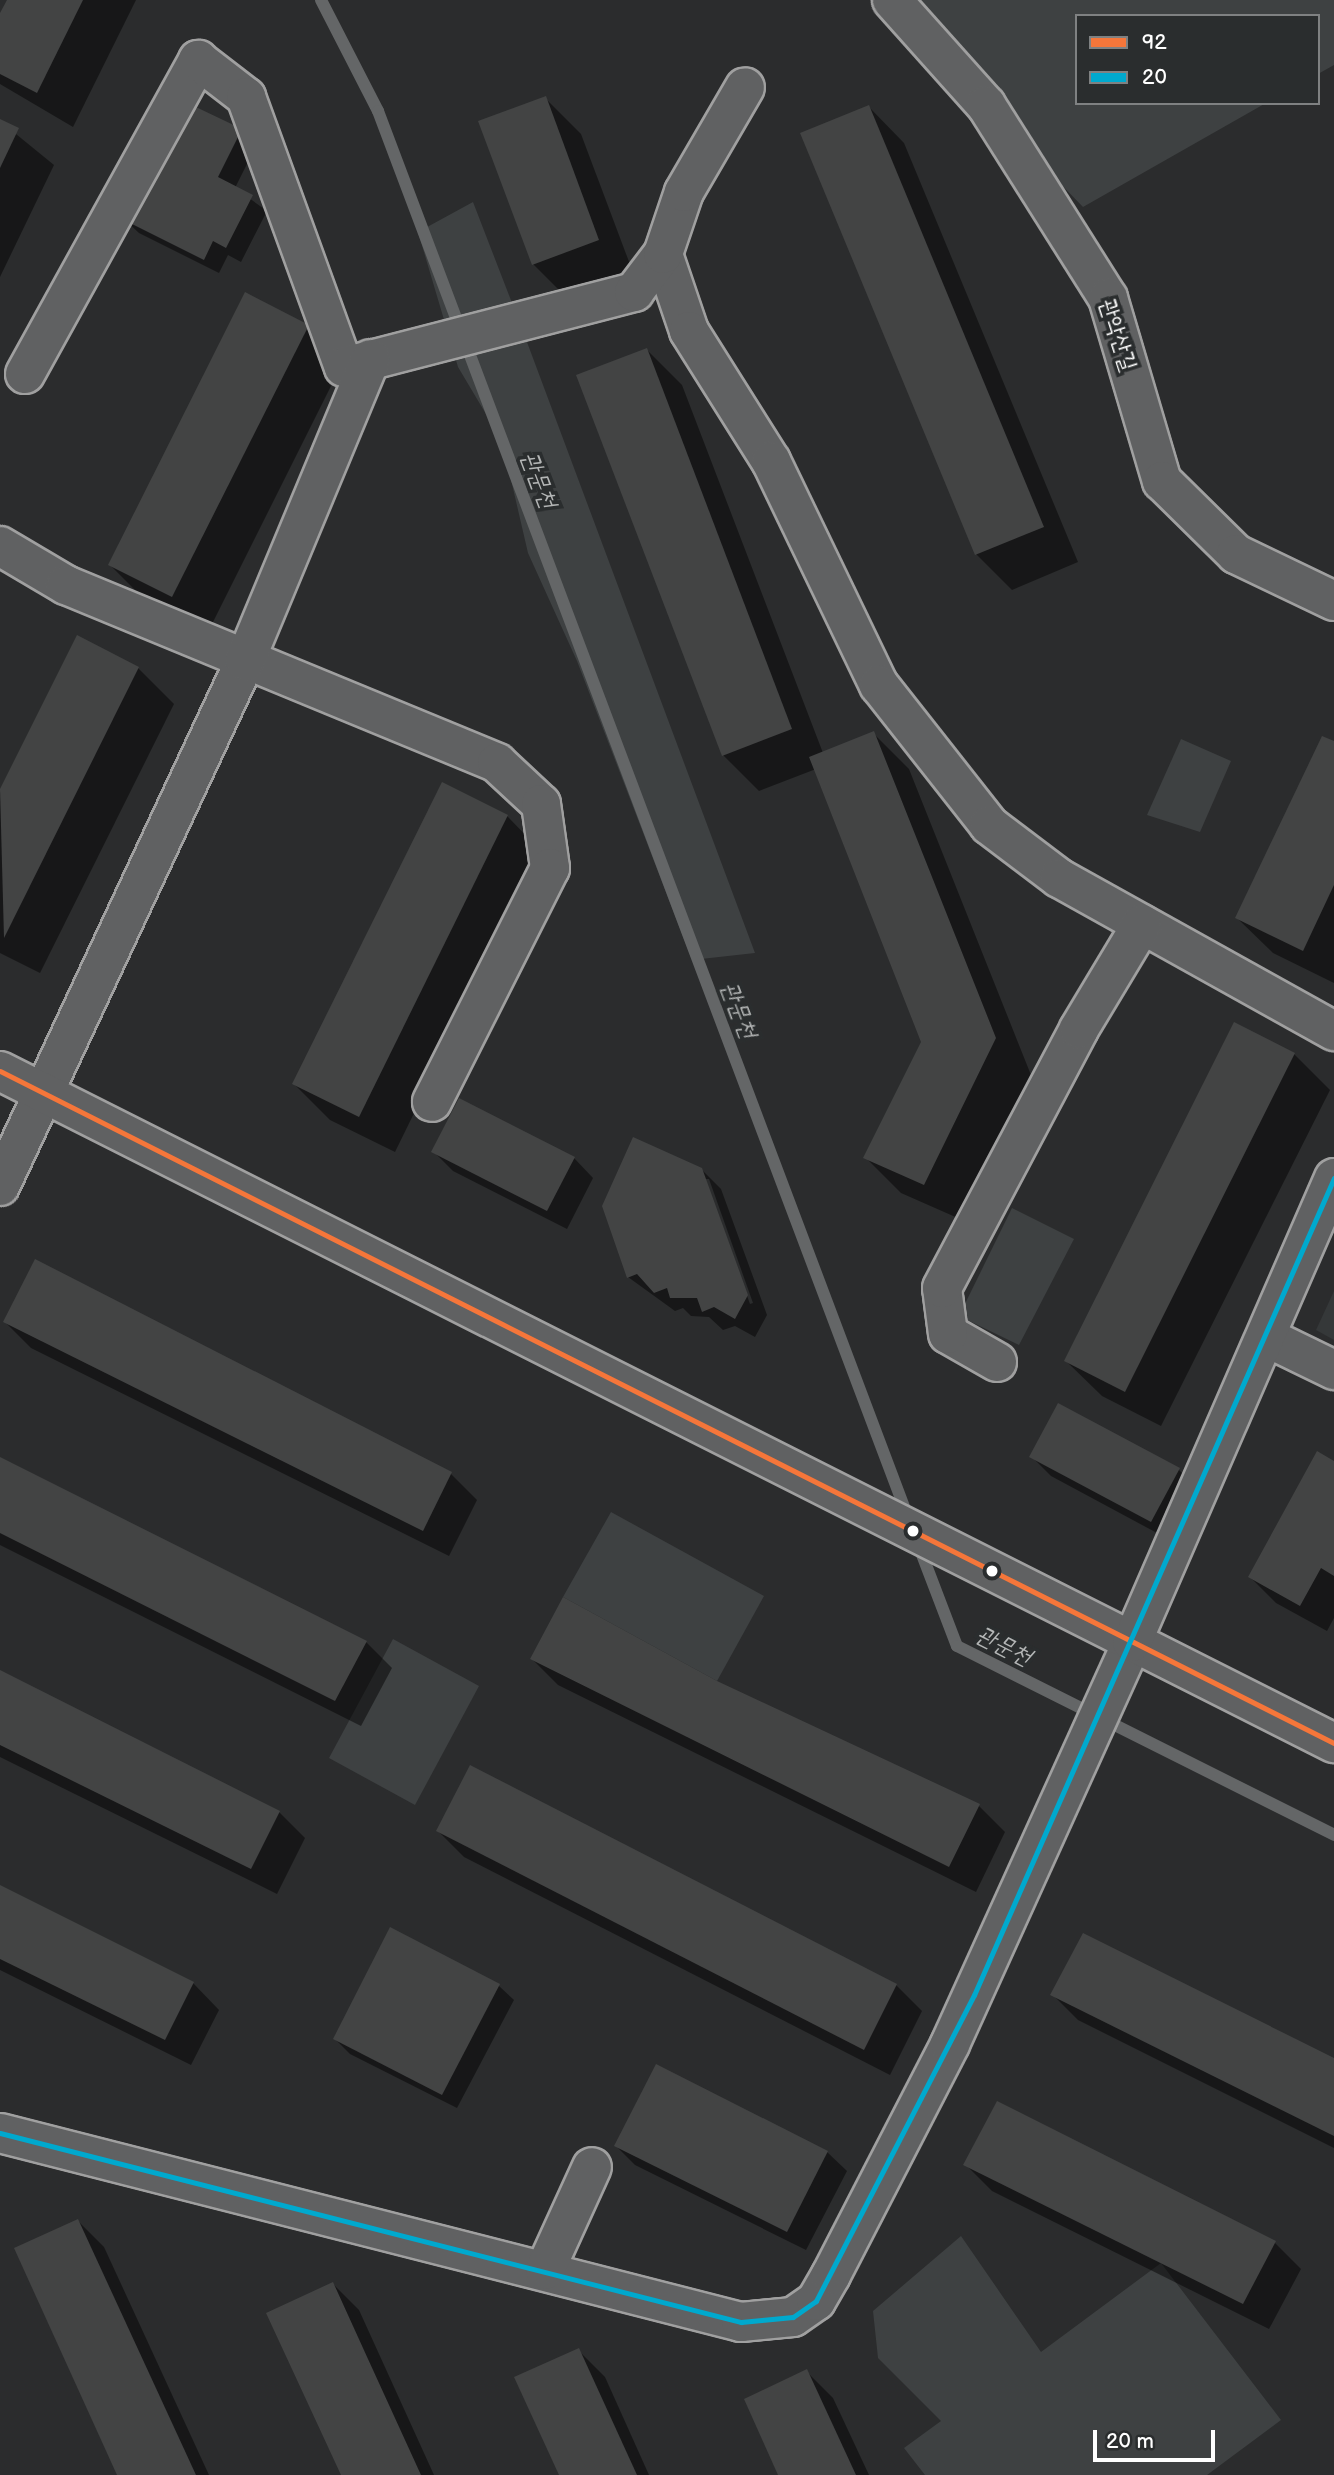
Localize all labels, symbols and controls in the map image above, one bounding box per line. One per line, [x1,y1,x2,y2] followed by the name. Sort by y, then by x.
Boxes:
[1075,14,1320,105] legend
[1142,30,1167,55] text: 92
[1142,65,1167,90] text: 20
[1093,296,1143,374] street label: 관악산길
[515,448,563,512] water label: 관문천
[715,978,763,1042] water label: 관문천
[906,1524,920,1538] unlabelled marker
[985,1564,999,1578] unlabelled marker
[972,1620,1036,1672] water label: 관문천
[1096,2416,1218,2460] scale bar
[1106,2429,1154,2454] text: 20 m

